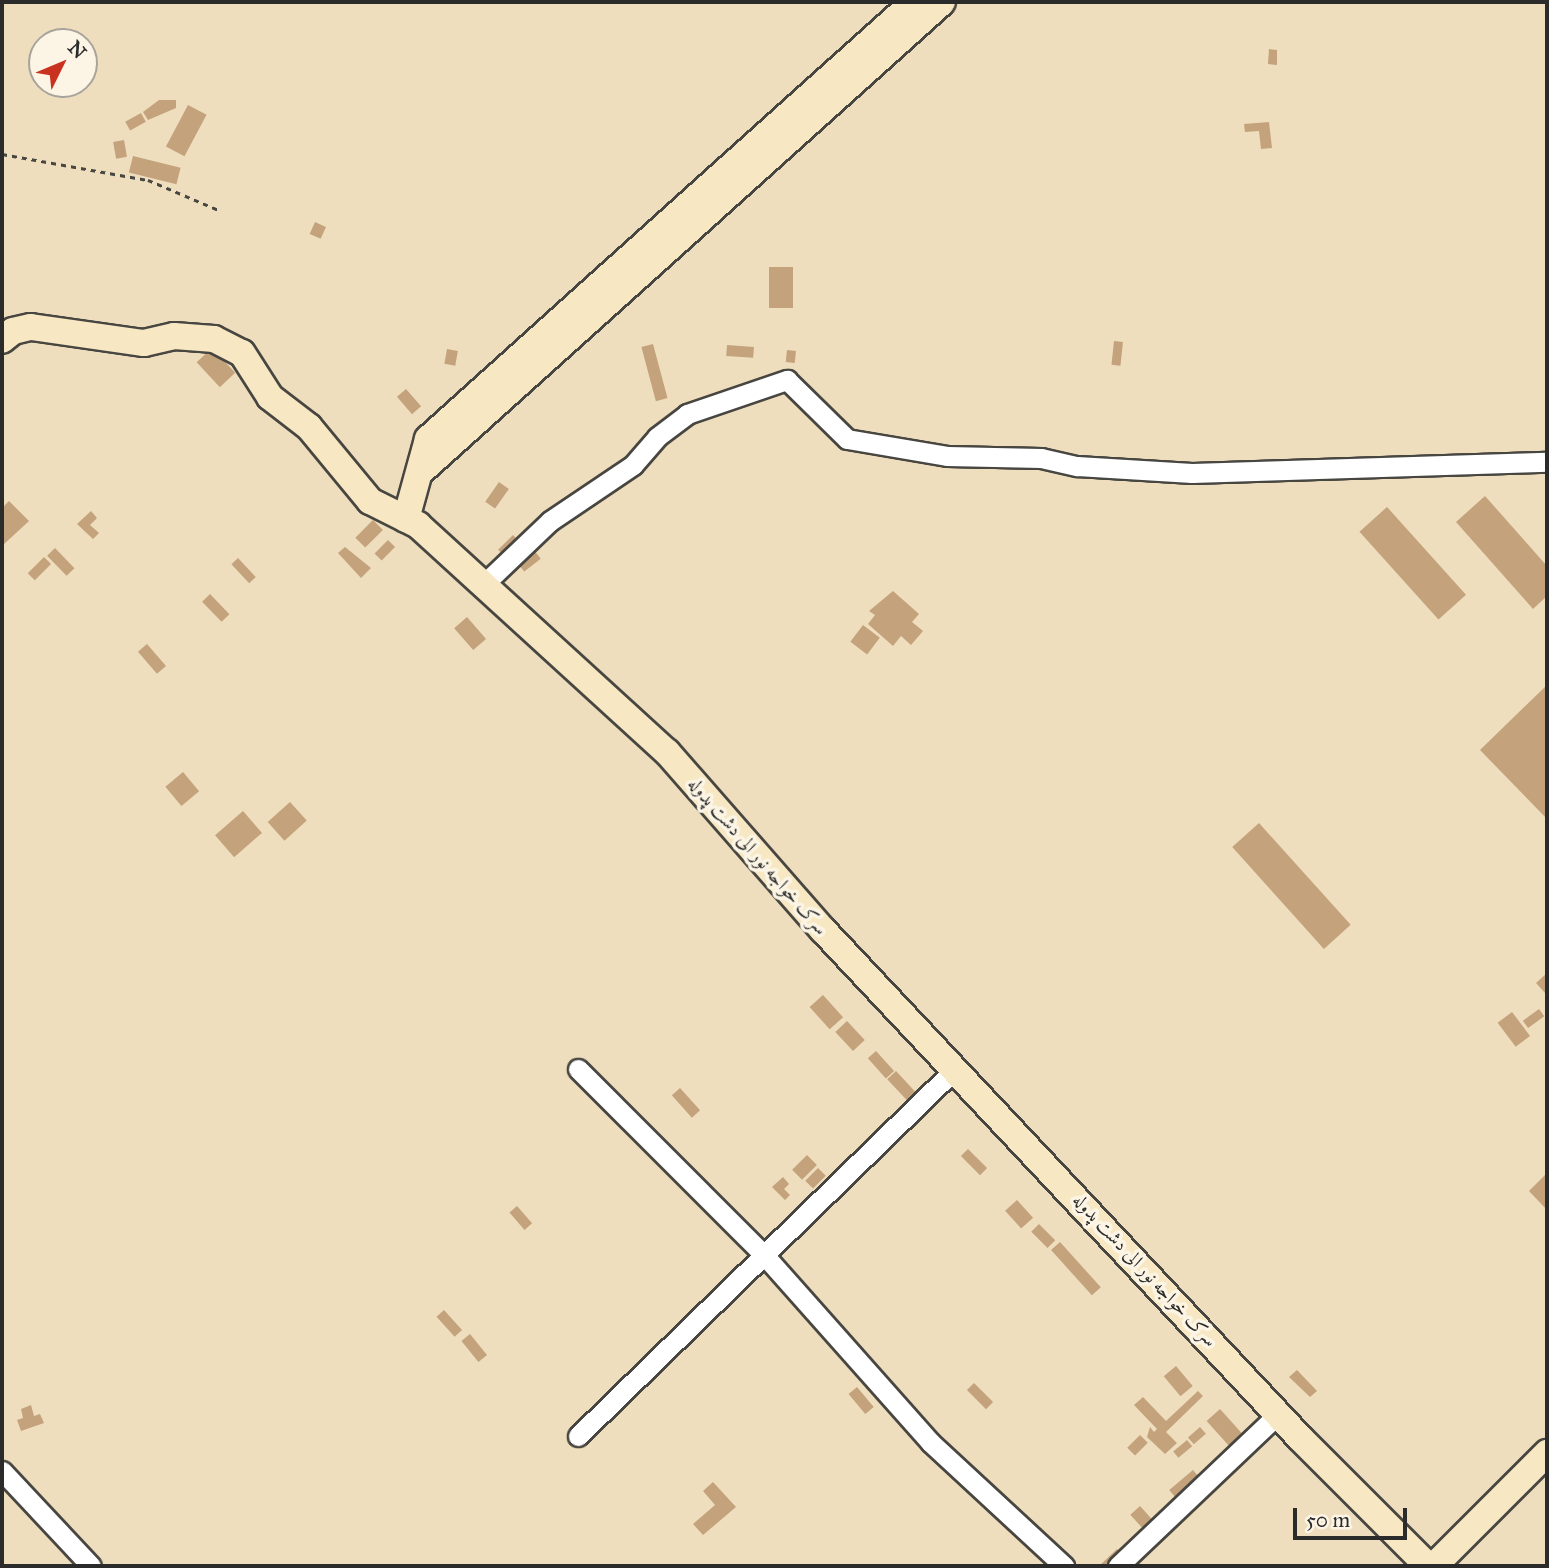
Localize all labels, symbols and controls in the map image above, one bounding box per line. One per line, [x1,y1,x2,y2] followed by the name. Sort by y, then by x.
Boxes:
[28,28,98,98] north arrow
[63,36,91,63] text: N
[683,773,833,939] street label: سرک خواجه نور الی دشت پدوله
[1068,1189,1222,1351] street label: سرک خواجه نور الی دشت پدوله
[1297,1494,1411,1538] scale bar
[1306,1507,1350,1533] text: 50 m

